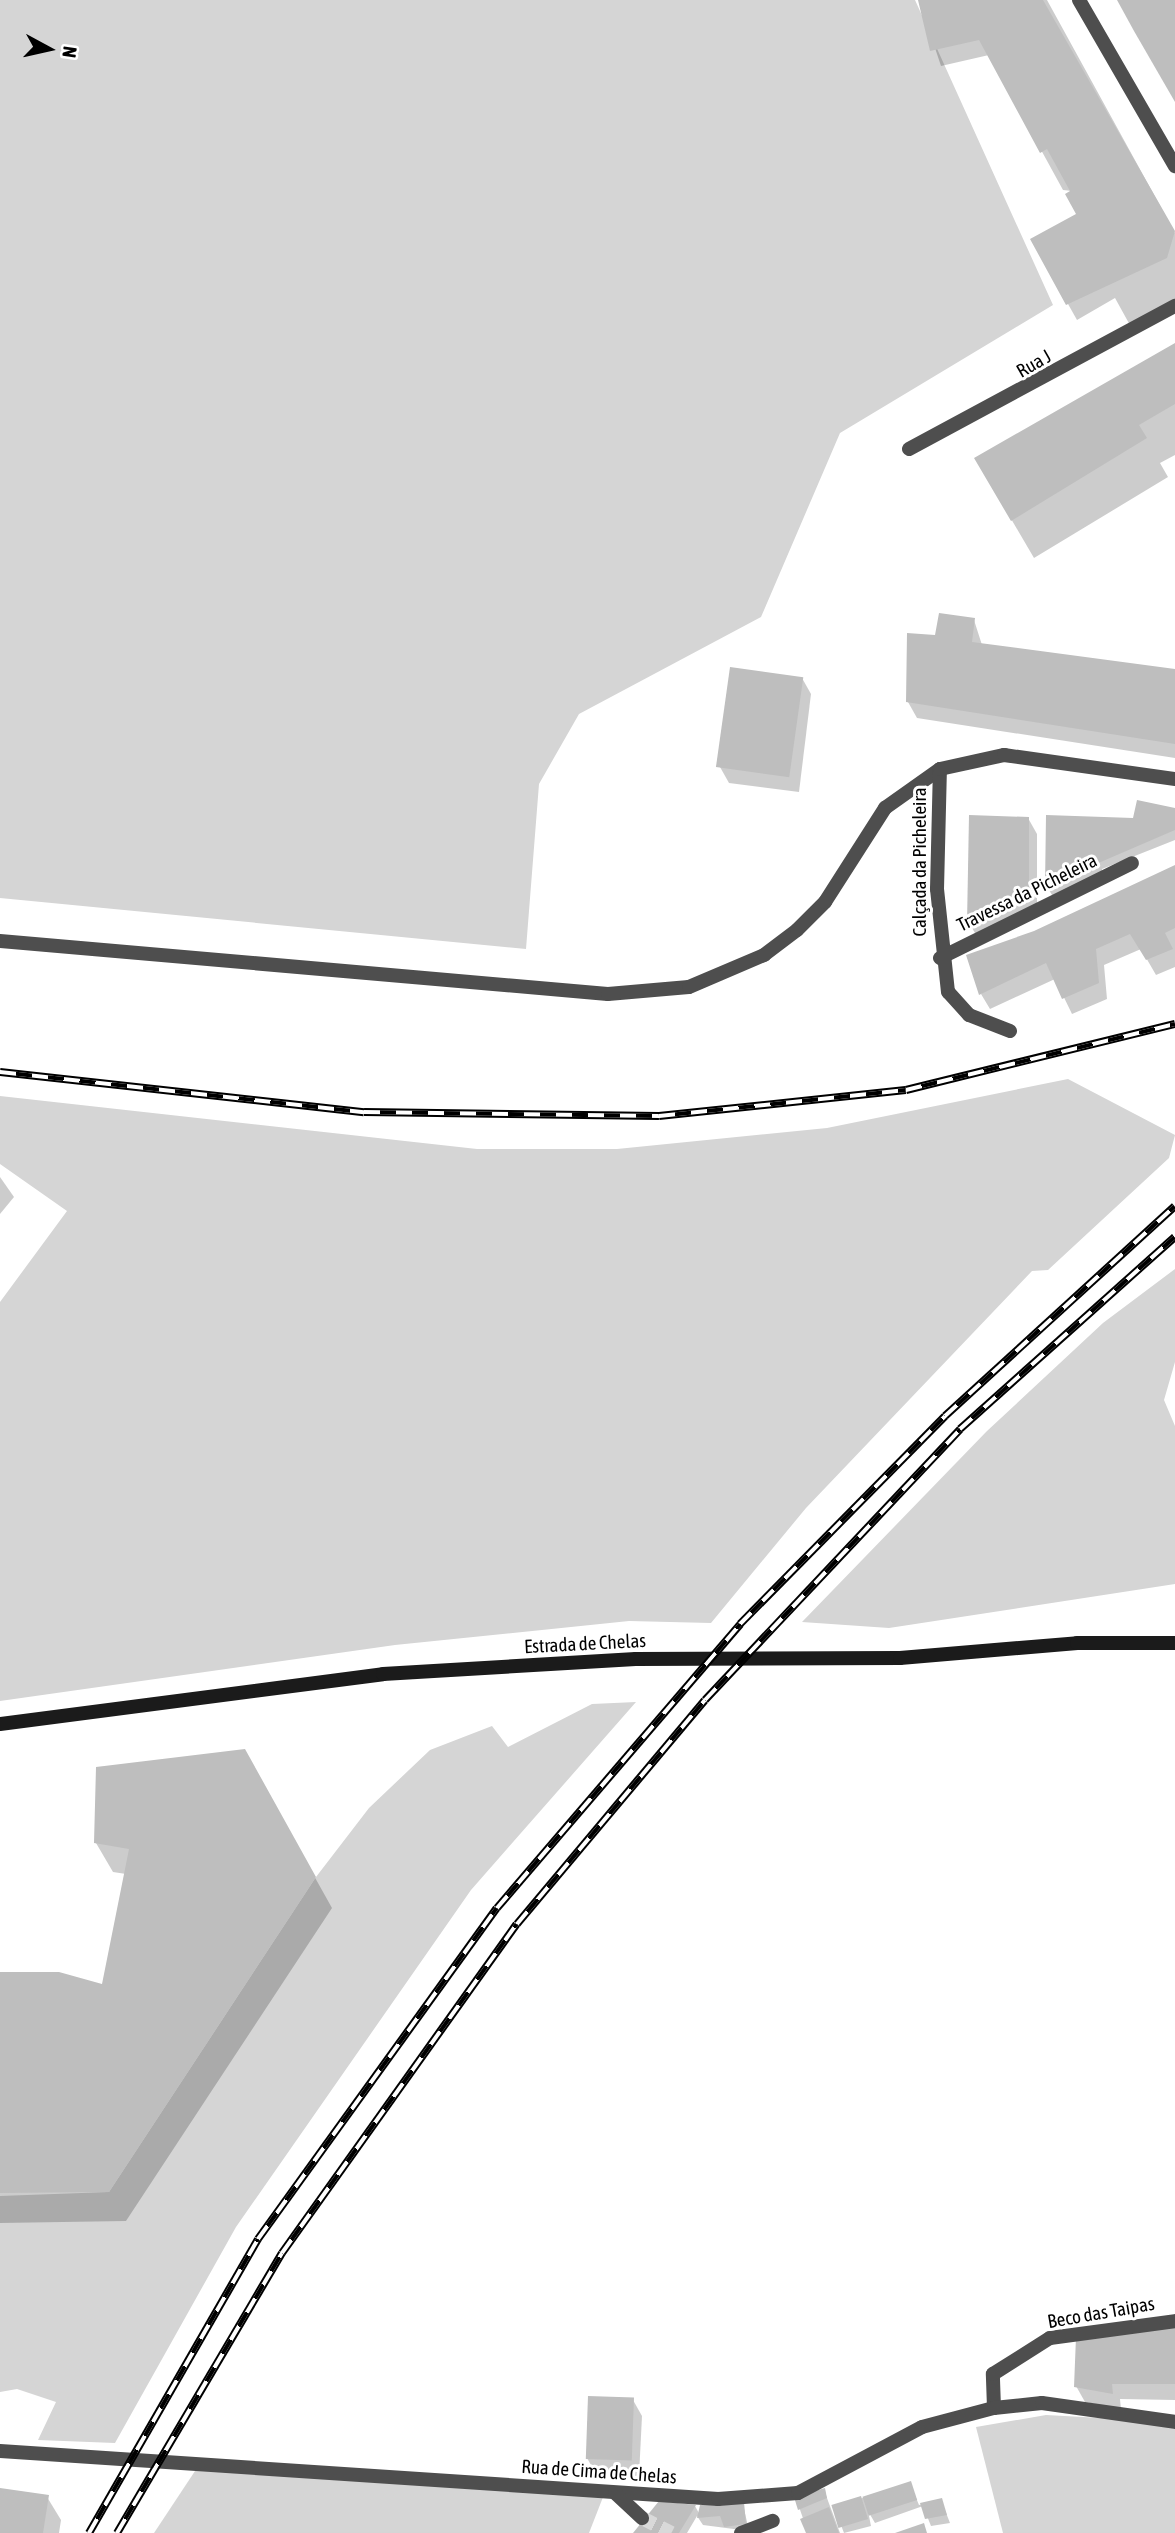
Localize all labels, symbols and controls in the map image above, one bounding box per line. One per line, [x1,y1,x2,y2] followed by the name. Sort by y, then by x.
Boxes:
[14,14,84,84] north arrow
[58,45,81,59] text: N
[1013,345,1055,383] street label: Rua J
[909,787,931,937] street label: Calçada da Picheleira
[953,849,1101,937] street label: Travessa da Picheleira
[523,1629,647,1659] street label: Estrada de Chelas
[1046,2292,1156,2334] street label: Beco das Taipas
[521,2455,677,2489] street label: Rua de Cima de Chelas

